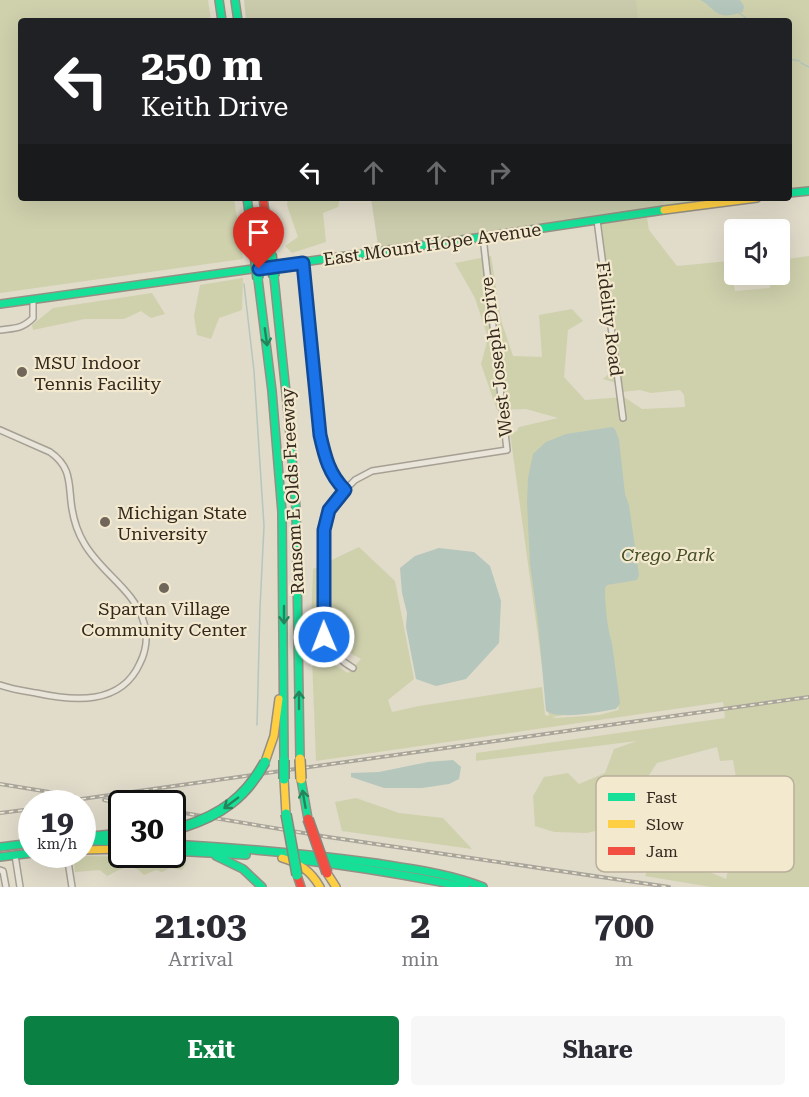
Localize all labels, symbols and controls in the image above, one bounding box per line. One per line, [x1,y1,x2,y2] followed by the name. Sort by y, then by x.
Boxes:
[141,41,263,90] text: 250 m
[42,42,120,120] icon: left
[141,91,288,123] text: Keith Drive
[294,156,327,189] icon: left
[357,156,390,189] icon: ahead
[420,156,453,189] icon: ahead
[483,156,516,189] icon: right
[233,207,284,269] pin
[242,216,275,249] icon: arrive
[322,218,542,270] street label: East Mount Hope Avenue
[724,219,790,285] map controls
[724,219,790,285] button: sound
[593,260,628,378] street label: Fidelity Road
[476,275,516,438] street label: West Joseph Drive
[260,326,271,346] one-way arrow
[34,352,161,394] place label: MSU Indoor Tennis Facility
[15,365,29,379] marker: MSU Indoor Tennis Facility
[276,387,308,595] street label: Ransom E Olds Freeway
[117,502,247,544] place label: Michigan State University
[98,515,112,529] marker: Michigan State University
[621,544,715,565] park label: Crego Park
[157,581,171,595] marker: Spartan Village Community Center
[81,598,247,640] place label: Spartan Village Community Center
[278,605,290,625] one-way arrow
[292,605,356,669] position arrow
[293,691,305,711] one-way arrow
[596,776,794,872] legend
[646,788,677,807] text: Fast
[108,790,186,868] speed limit sign: 30
[299,790,310,809] one-way arrow
[224,797,240,810] one-way arrow
[40,804,74,839] text: 19
[646,815,684,834] text: Slow
[37,835,77,853] text: km/h
[646,842,678,861] text: Jam
[155,905,247,947] text: 21:03
[410,905,430,947] text: 2
[594,905,654,947] text: 700
[168,947,233,971] text: Arrival
[401,947,439,971] text: min
[615,947,633,971] text: m
[24,1016,399,1085] button: Exit
[411,1016,785,1085] button: Share

